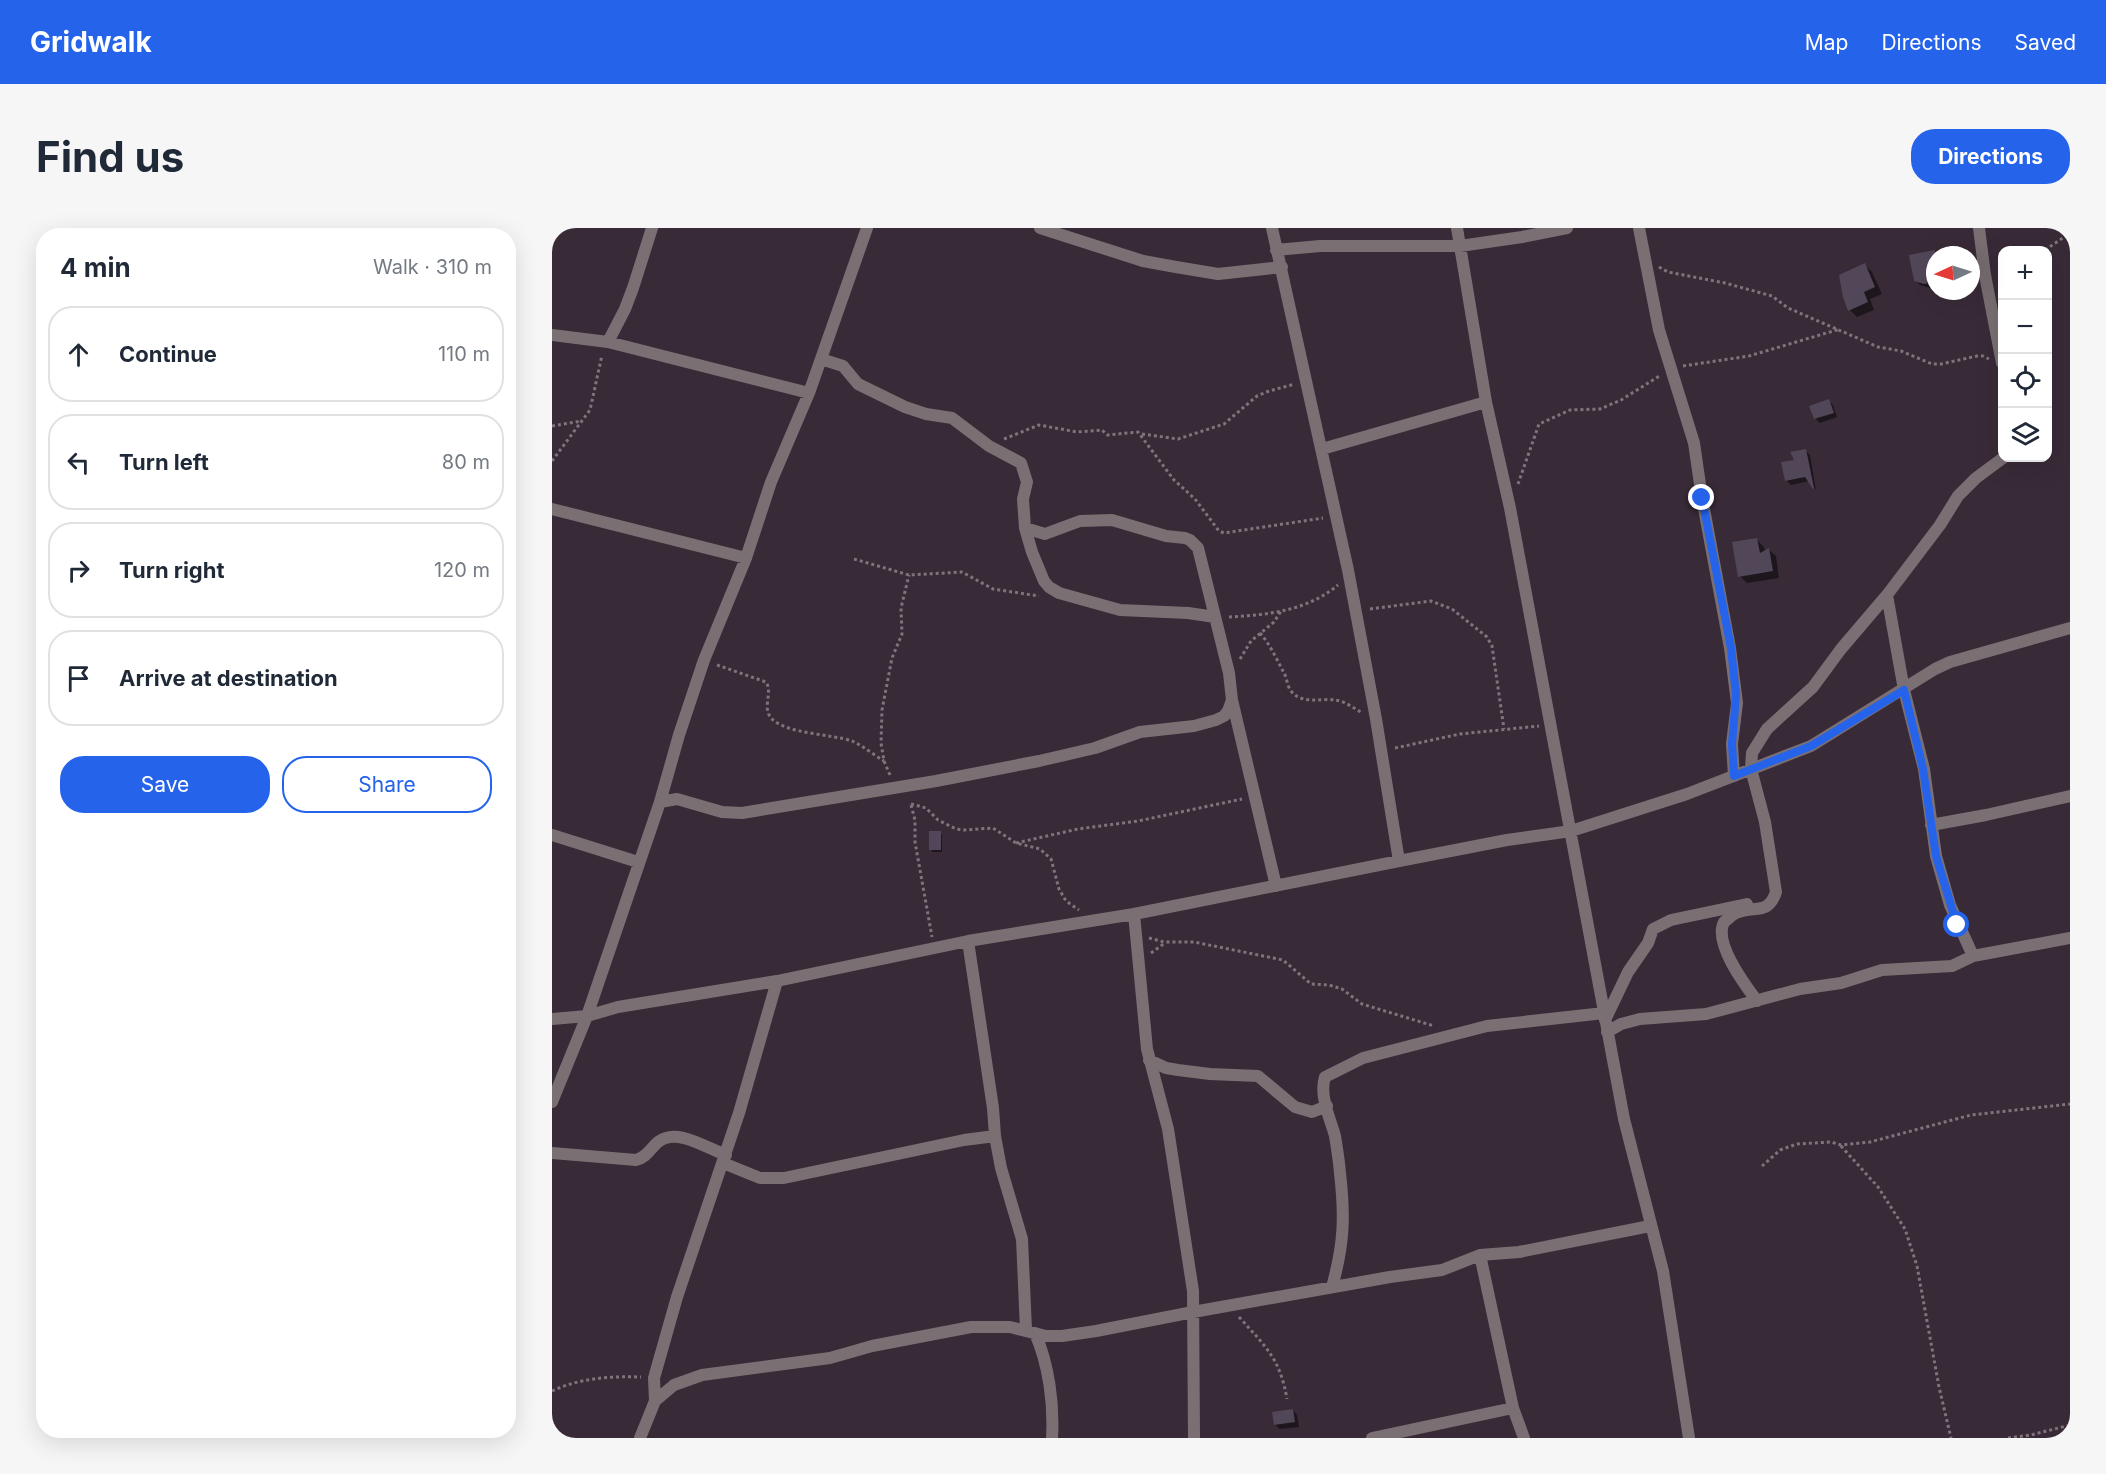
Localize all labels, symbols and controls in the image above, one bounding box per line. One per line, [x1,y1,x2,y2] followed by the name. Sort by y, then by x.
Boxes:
[30,25,152,59] text: Gridwalk
[1805,30,1848,55] text: Map
[1881,30,1982,55] text: Directions
[2015,30,2076,55] text: Saved
[1911,129,2070,184] button: Directions
[36,131,184,182] text: Find us
[1926,246,1980,300] north arrow
[1998,246,2052,462] map controls
[1998,246,2052,300] button: +
[60,252,131,283] text: 4 min
[373,255,492,279] text: Walk · 310 m
[1998,300,2052,354] button: −
[62,338,95,371] icon: ahead
[119,341,217,367] text: Continue
[438,342,490,366] text: 110 m
[1998,354,2052,408] button: locate
[1998,408,2052,462] button: layers
[62,446,95,479] icon: left
[119,449,209,475] text: Turn left
[442,450,490,474] text: 80 m
[1688,484,1714,510] route end
[62,554,95,587] icon: right
[119,557,225,583] text: Turn right
[434,558,490,582] text: 120 m
[62,662,95,695] icon: arrive
[119,665,338,691] text: Arrive at destination
[60,756,270,813] button: Save
[282,756,492,813] button: Share
[1943,911,1969,937] route start

